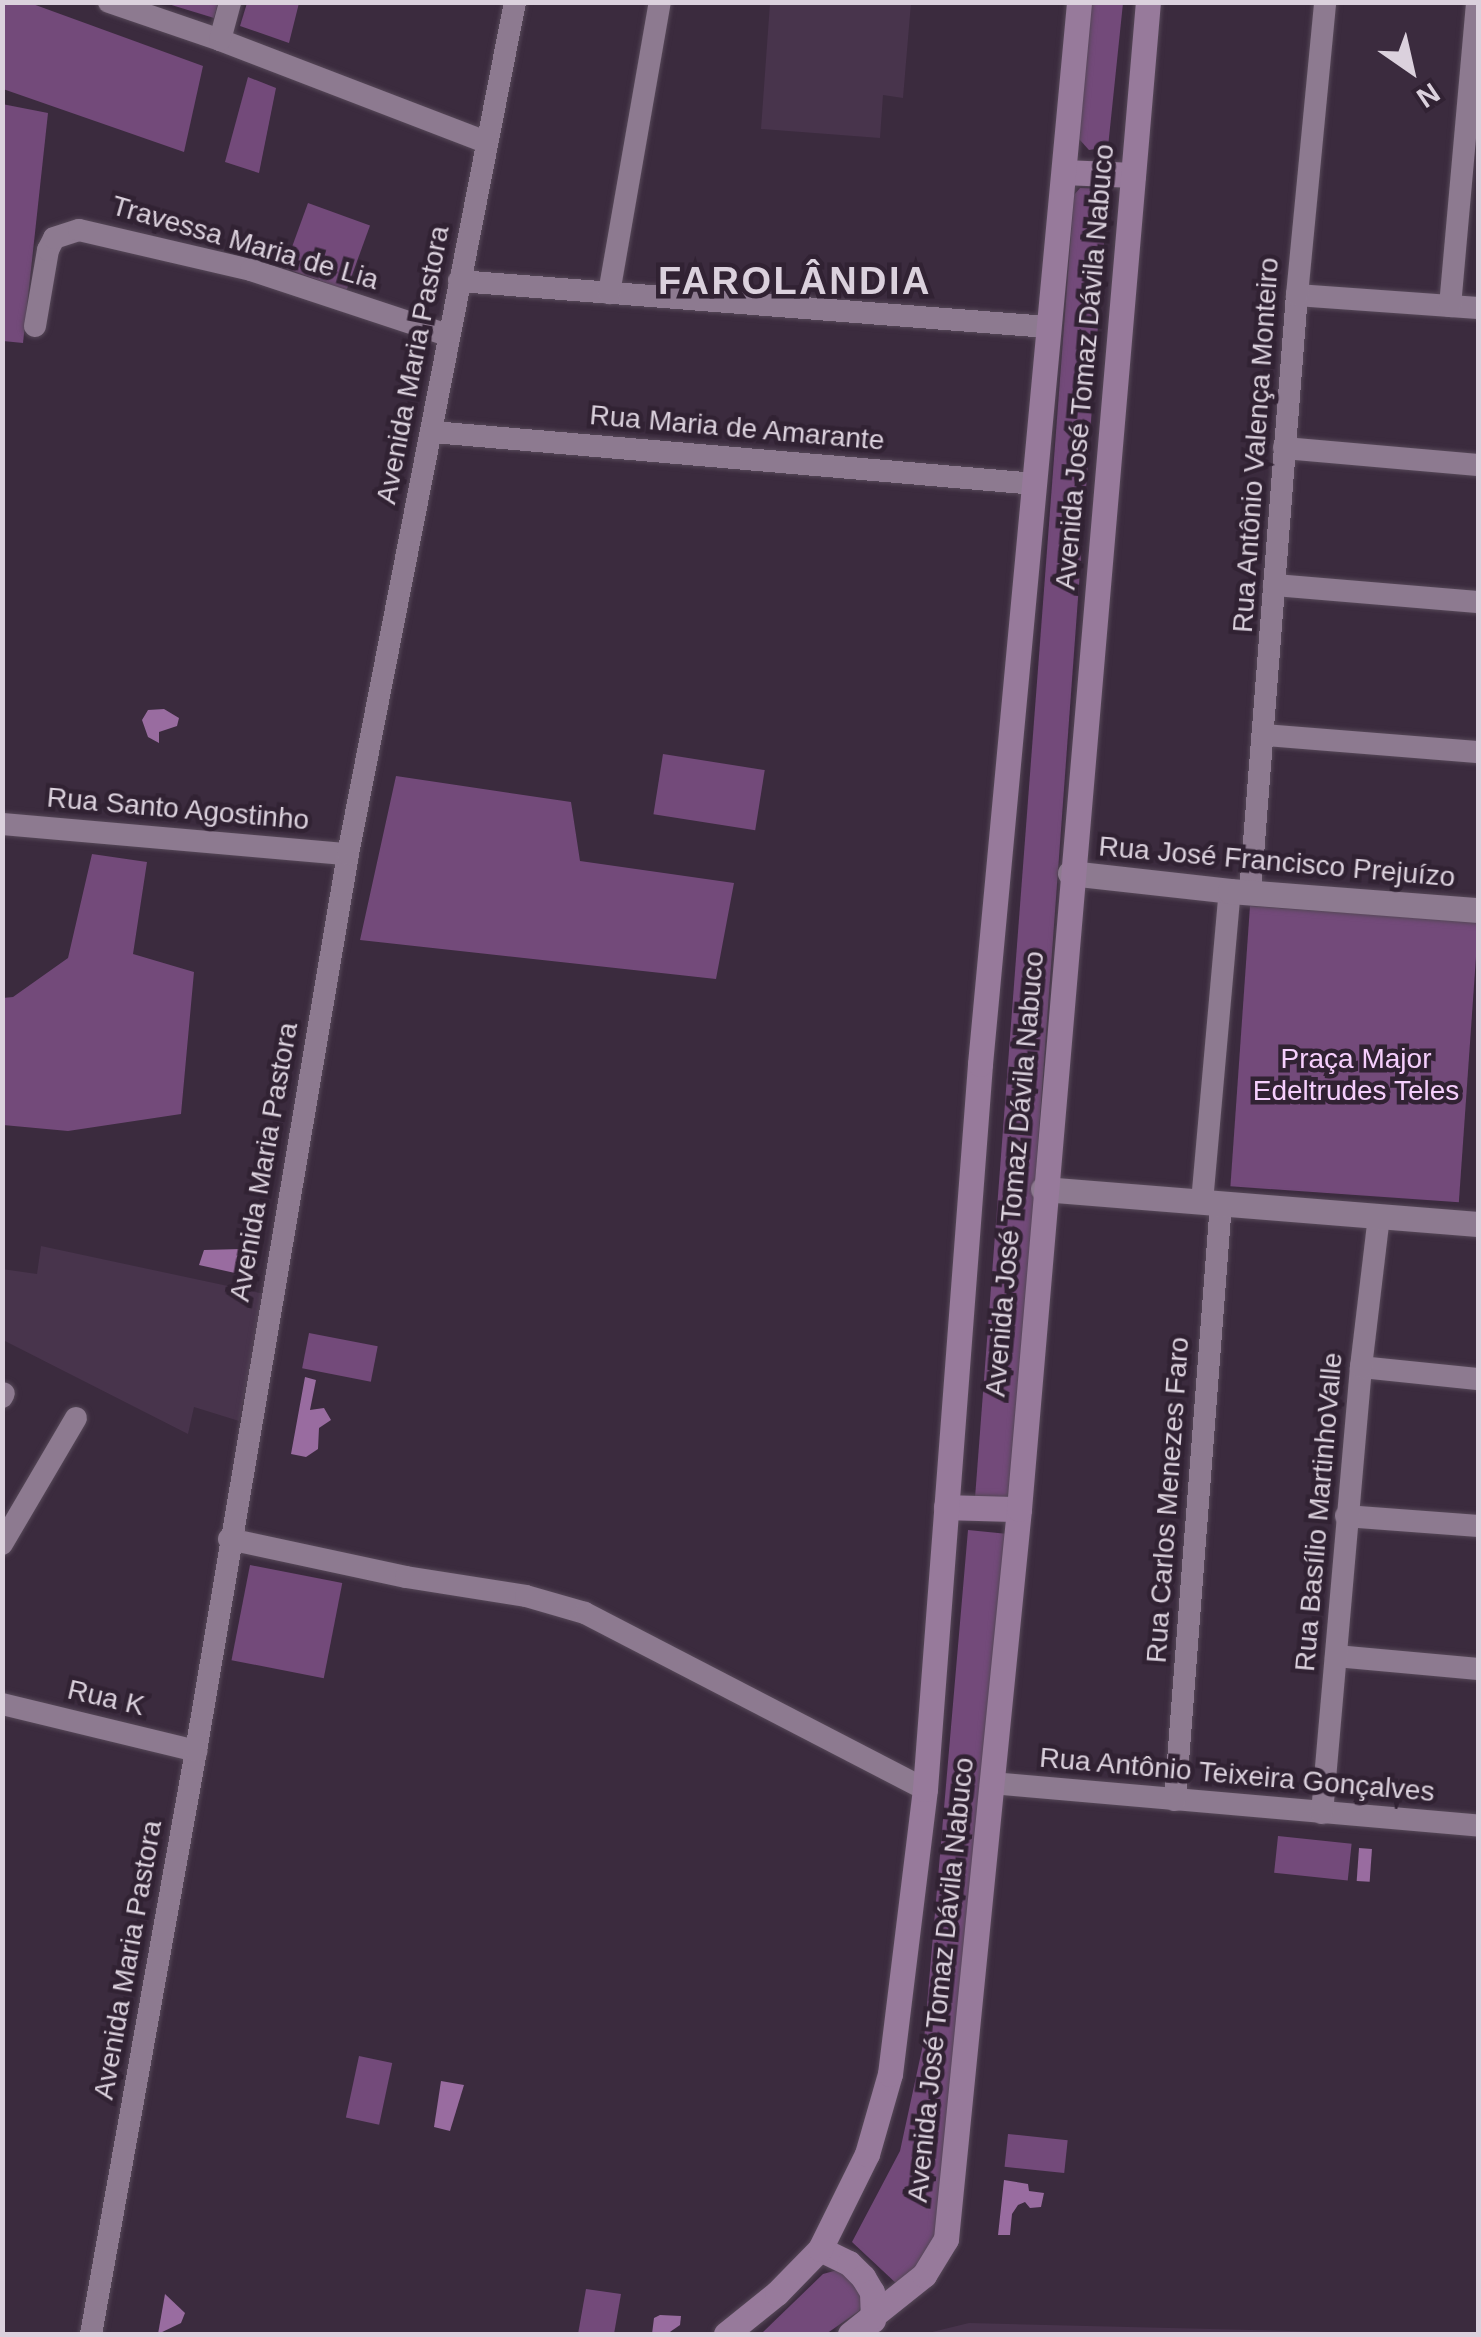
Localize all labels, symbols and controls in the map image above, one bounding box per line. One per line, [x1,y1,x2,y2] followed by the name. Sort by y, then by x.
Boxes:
[1361,20,1461,120] north arrow
[1411,77,1445,114] text: N
[1049,143,1121,591] street label: Avenida José Tomaz Dávila Nabuco
[108,189,382,297] street label: Travessa Maria de Lia
[370,223,456,507] street label: Avenida Maria Pastora
[1226,255,1286,635] street label: Rua Antônio Valença Monteiro
[658,259,932,305] district label: FAROLÂNDIA
[587,398,887,458] street label: Rua Maria de Amarante
[45,781,311,837] street label: Rua Santo Agostinho
[1097,830,1457,894] street label: Rua José Francisco Prejuízo
[979,950,1051,1398] street label: Avenida José Tomaz Dávila Nabuco
[223,1020,305,1304] street label: Avenida Maria Pastora
[1252,1042,1460,1108] park label: Praça Major Edeltrudes Teles
[1140,1336,1196,1664] street label: Rua Carlos Menezes Faro
[1288,1351,1350,1673] street label: Rua Basílio MartinhoValle
[64,1673,148,1723] street label: Rua K
[1037,1741,1437,1809] street label: Rua Antônio Teixeira Gonçalves
[901,1756,981,2204] street label: Avenida José Tomaz Dávila Nabuco
[87,1818,169,2102] street label: Avenida Maria Pastora

